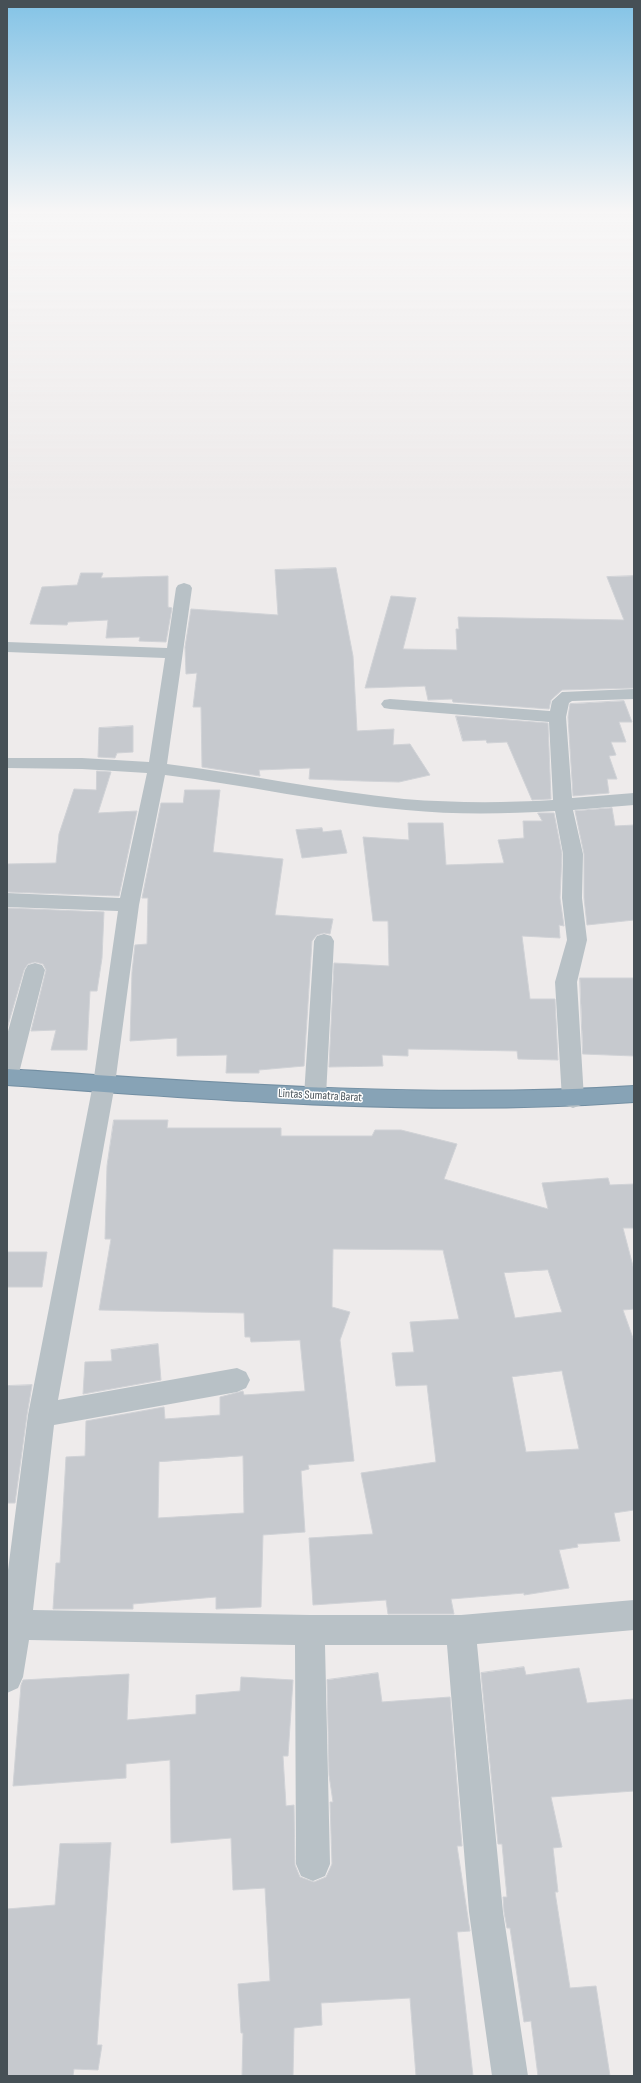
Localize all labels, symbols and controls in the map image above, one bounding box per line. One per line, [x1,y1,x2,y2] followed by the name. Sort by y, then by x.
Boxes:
[278,1087,362,1105] street label: Lintas Sumatra Barat

